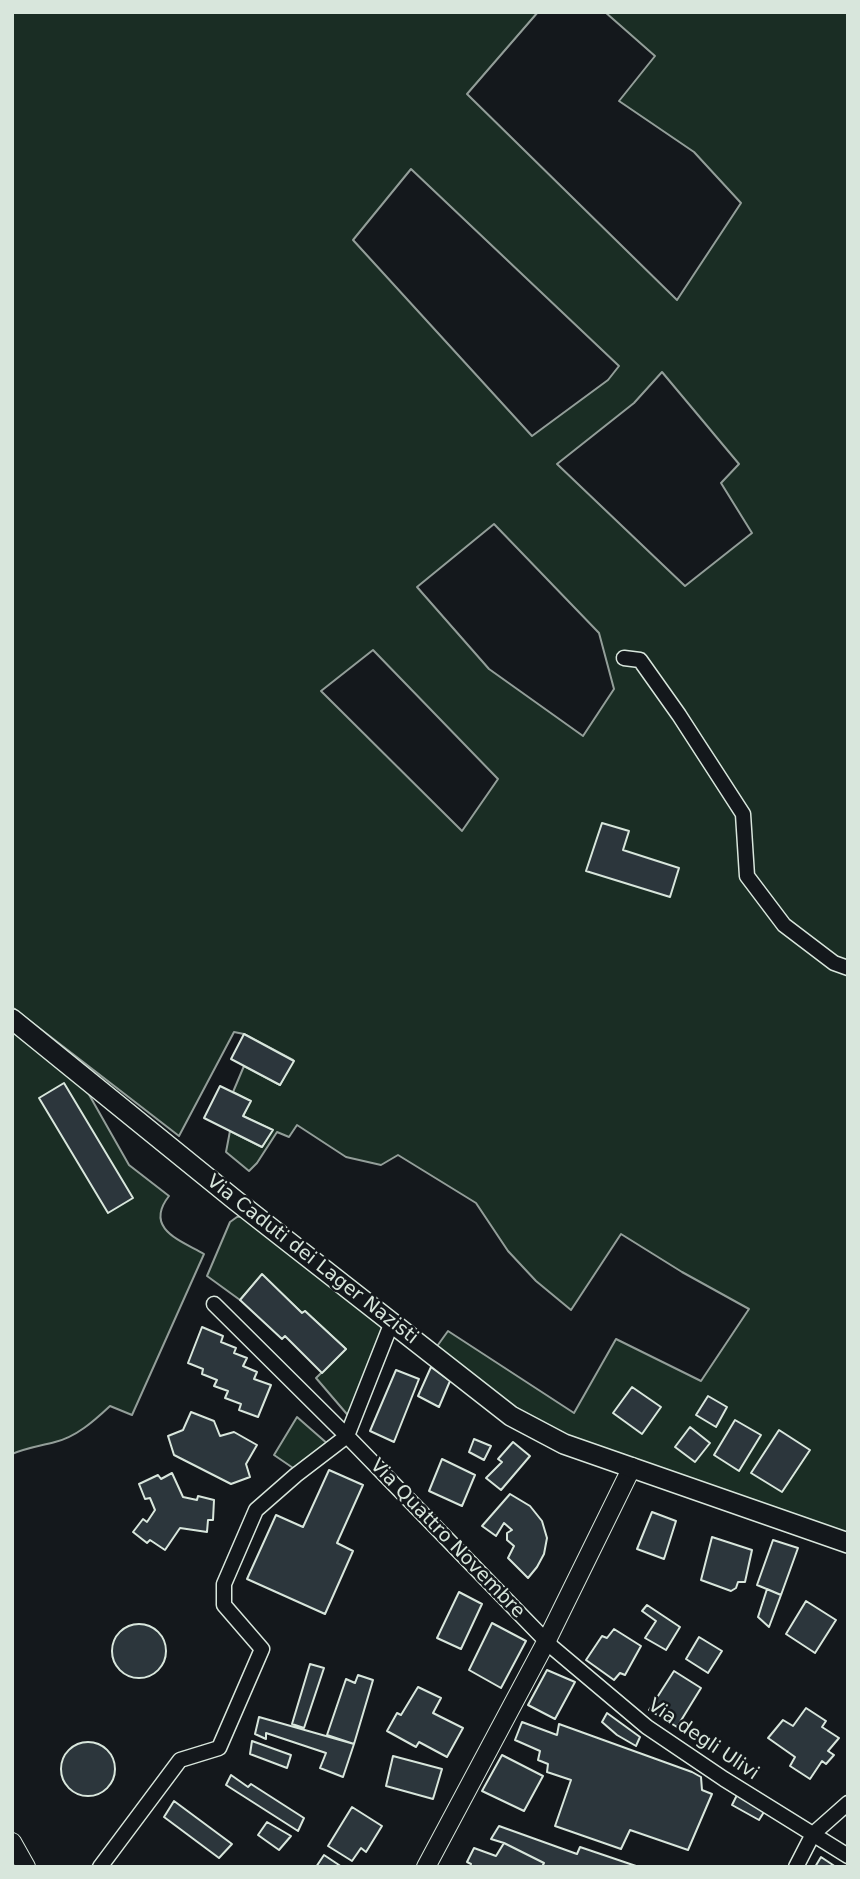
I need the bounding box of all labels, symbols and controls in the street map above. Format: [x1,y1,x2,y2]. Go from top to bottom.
street label: Via Caduti dei Lager Nazisti [202,1170,422,1350]
street label: Via Quattro Novembre [365,1455,529,1623]
street label: Via degli Ulivi [643,1694,763,1786]

